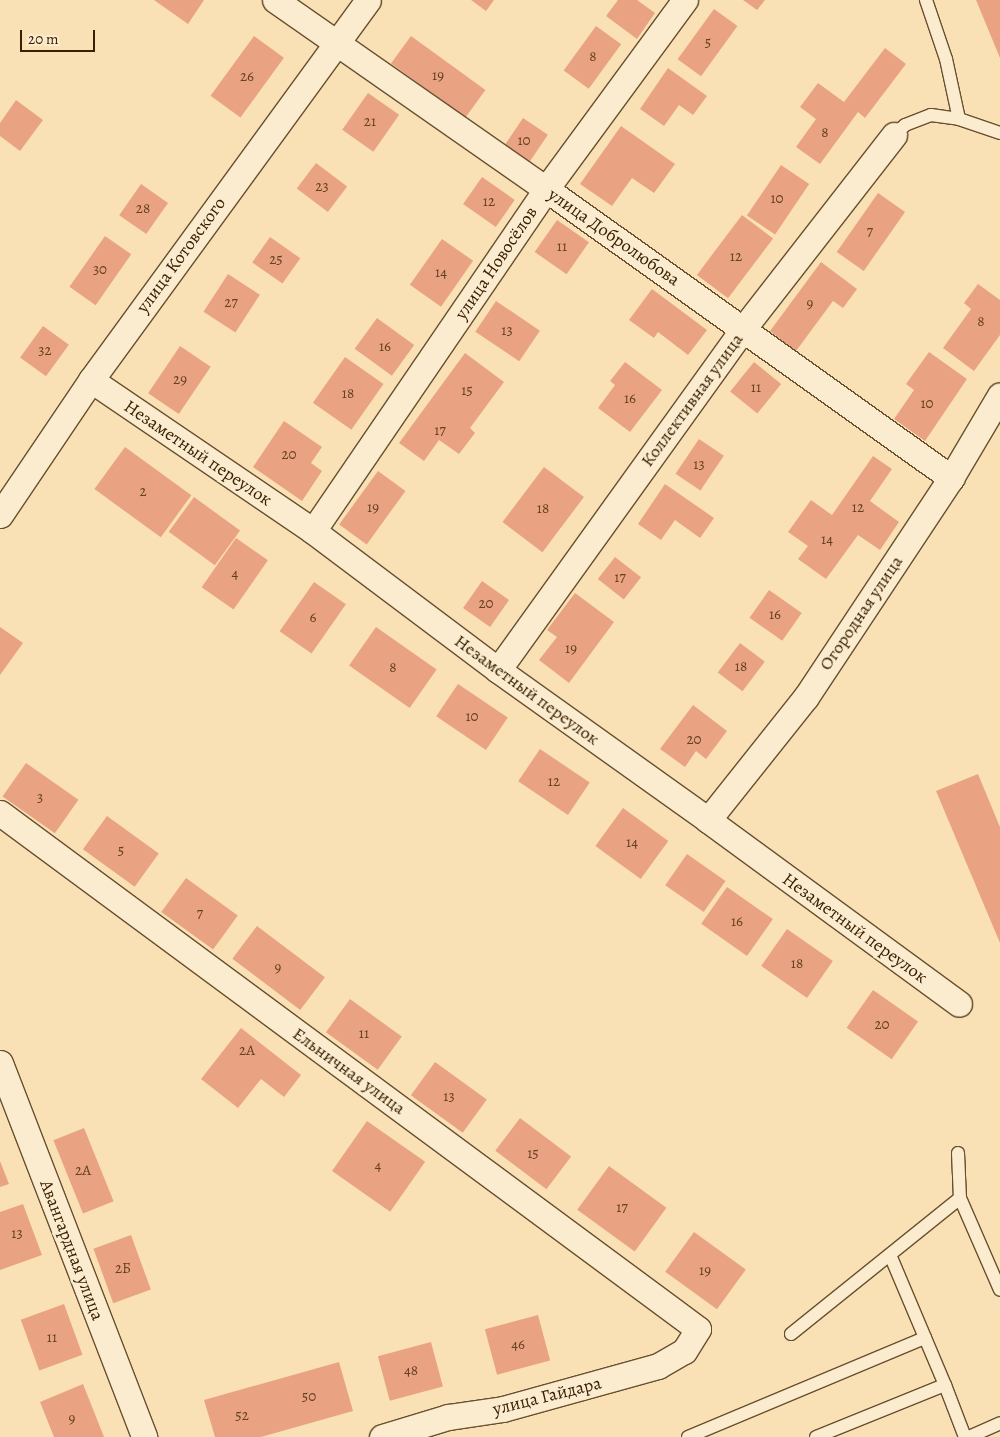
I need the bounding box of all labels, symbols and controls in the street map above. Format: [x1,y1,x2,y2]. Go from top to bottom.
scale bar [22,20,98,52]
text: 20 m [28,29,59,49]
house number: 5 [705,34,711,52]
house number: 8 [589,48,597,66]
house number: 19 [432,67,444,85]
house number: 26 [240,68,254,86]
house number: 21 [364,113,376,131]
house number: 8 [821,124,829,142]
house number: 10 [517,132,531,150]
house number: 23 [315,178,329,196]
street label: улица Добролюбова [544,184,684,290]
house number: 10 [770,190,784,208]
street label: улица Котовского [132,193,230,317]
house number: 12 [483,193,495,211]
house number: 28 [136,200,150,218]
street label: улица Новосёлов [450,202,542,324]
house number: 7 [867,223,873,241]
house number: 11 [557,238,567,256]
house number: 12 [730,248,742,266]
house number: 25 [269,251,283,269]
house number: 30 [93,261,107,279]
house number: 14 [435,264,447,282]
house number: 27 [224,294,238,312]
house number: 9 [807,295,813,313]
house number: 8 [977,313,985,331]
house number: 13 [501,322,513,340]
street label: Коллективная улица [636,329,748,471]
house number: 16 [379,338,391,356]
house number: 32 [38,342,52,360]
house number: 29 [173,371,187,389]
house number: 11 [751,379,761,397]
house number: 15 [461,382,473,400]
house number: 18 [342,385,354,403]
house number: 16 [624,390,636,408]
street label: Незаметный переулок [120,395,276,511]
house number: 10 [920,395,934,413]
house number: 17 [434,422,446,440]
house number: 20 [281,446,297,464]
house number: 13 [693,456,705,474]
house number: 2 [139,483,147,501]
house number: 19 [367,499,379,517]
house number: 12 [852,499,864,517]
house number: 18 [537,500,549,518]
house number: 14 [821,531,833,549]
street label: Огородная улица [815,552,907,674]
house number: 4 [232,565,238,583]
house number: 17 [614,569,626,587]
house number: 20 [478,595,494,613]
house number: 16 [769,606,781,624]
house number: 6 [310,609,316,627]
street label: Незаметный переулок [450,630,604,750]
house number: 19 [565,640,577,658]
house number: 18 [735,658,747,676]
house number: 8 [389,659,397,677]
house number: 10 [465,708,479,726]
house number: 20 [686,731,702,749]
house number: 12 [548,773,560,791]
house number: 3 [37,789,43,807]
house number: 14 [626,834,638,852]
house number: 5 [118,842,124,860]
street label: Незаметный переулок [778,868,932,988]
house number: 7 [197,905,203,923]
house number: 16 [731,913,743,931]
house number: 18 [791,955,803,973]
house number: 9 [275,959,281,977]
house number: 20 [874,1016,890,1034]
street label: Ельничная улица [288,1023,410,1119]
house number: 11 [359,1025,369,1043]
house number: 2А [239,1042,255,1060]
house number: 13 [443,1088,455,1106]
house number: 15 [527,1145,539,1163]
house number: 4 [375,1157,381,1175]
house number: 2А [75,1162,91,1180]
street label: Авангардная улица [35,1177,109,1323]
house number: 17 [616,1199,628,1217]
house number: 13 [11,1225,23,1243]
house number: 2Б [115,1260,131,1278]
house number: 19 [699,1262,711,1280]
house number: 11 [47,1329,57,1347]
house number: 46 [511,1336,525,1354]
house number: 48 [404,1362,418,1380]
street label: улица Гайдара [491,1372,603,1420]
house number: 50 [302,1388,316,1406]
house number: 52 [235,1407,249,1425]
house number: 9 [69,1410,75,1428]

